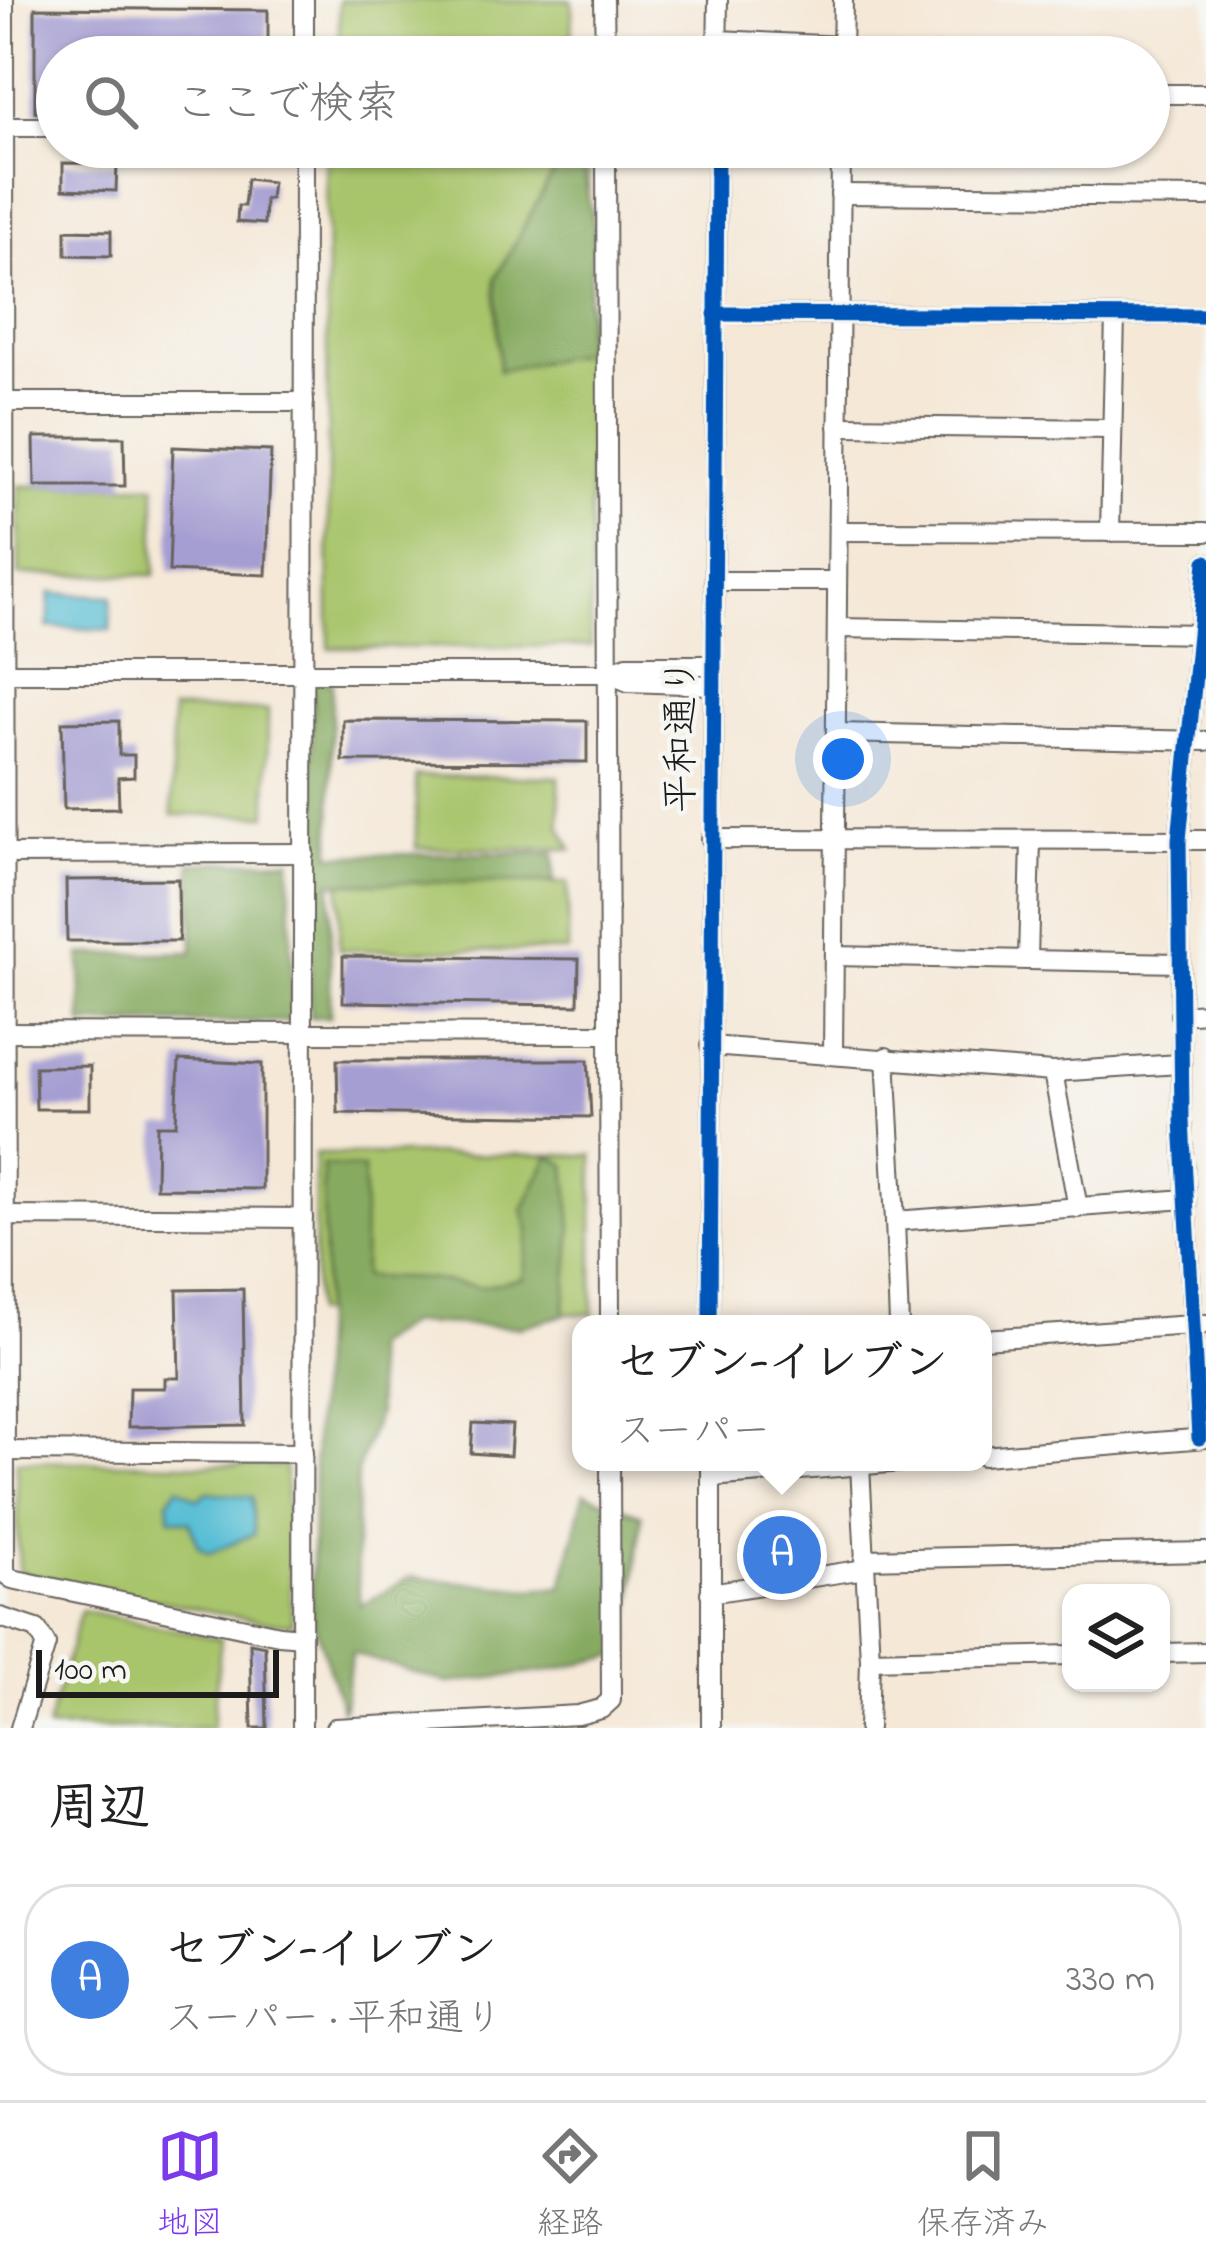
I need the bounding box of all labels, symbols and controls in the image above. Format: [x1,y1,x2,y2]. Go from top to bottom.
search box [36,36,1170,168]
icon: search [78,69,144,135]
text: ここで検索 [174,73,399,139]
street label: 平和通り [655,657,712,813]
your location [813,729,873,789]
popup [572,1315,992,1471]
text: セブン-イレブン [616,1332,948,1398]
text: スーパー [616,1405,771,1462]
pin: A [743,1510,821,1600]
map controls [1062,1584,1170,1692]
button: layers [1062,1584,1170,1692]
scale bar [36,1644,279,1697]
text: 100 m [54,1647,127,1695]
text: 周辺 [48,1773,150,1848]
text: セブン-イレブン [165,1919,497,1985]
text: A [78,1952,102,2009]
text: 330 m [1066,1952,1155,2009]
text: スーパー · 平和通り [165,1992,503,2049]
tab: 地図 [157,2123,223,2249]
tab: 経路 [537,2123,603,2249]
tab: 保存済み [917,2123,1049,2249]

